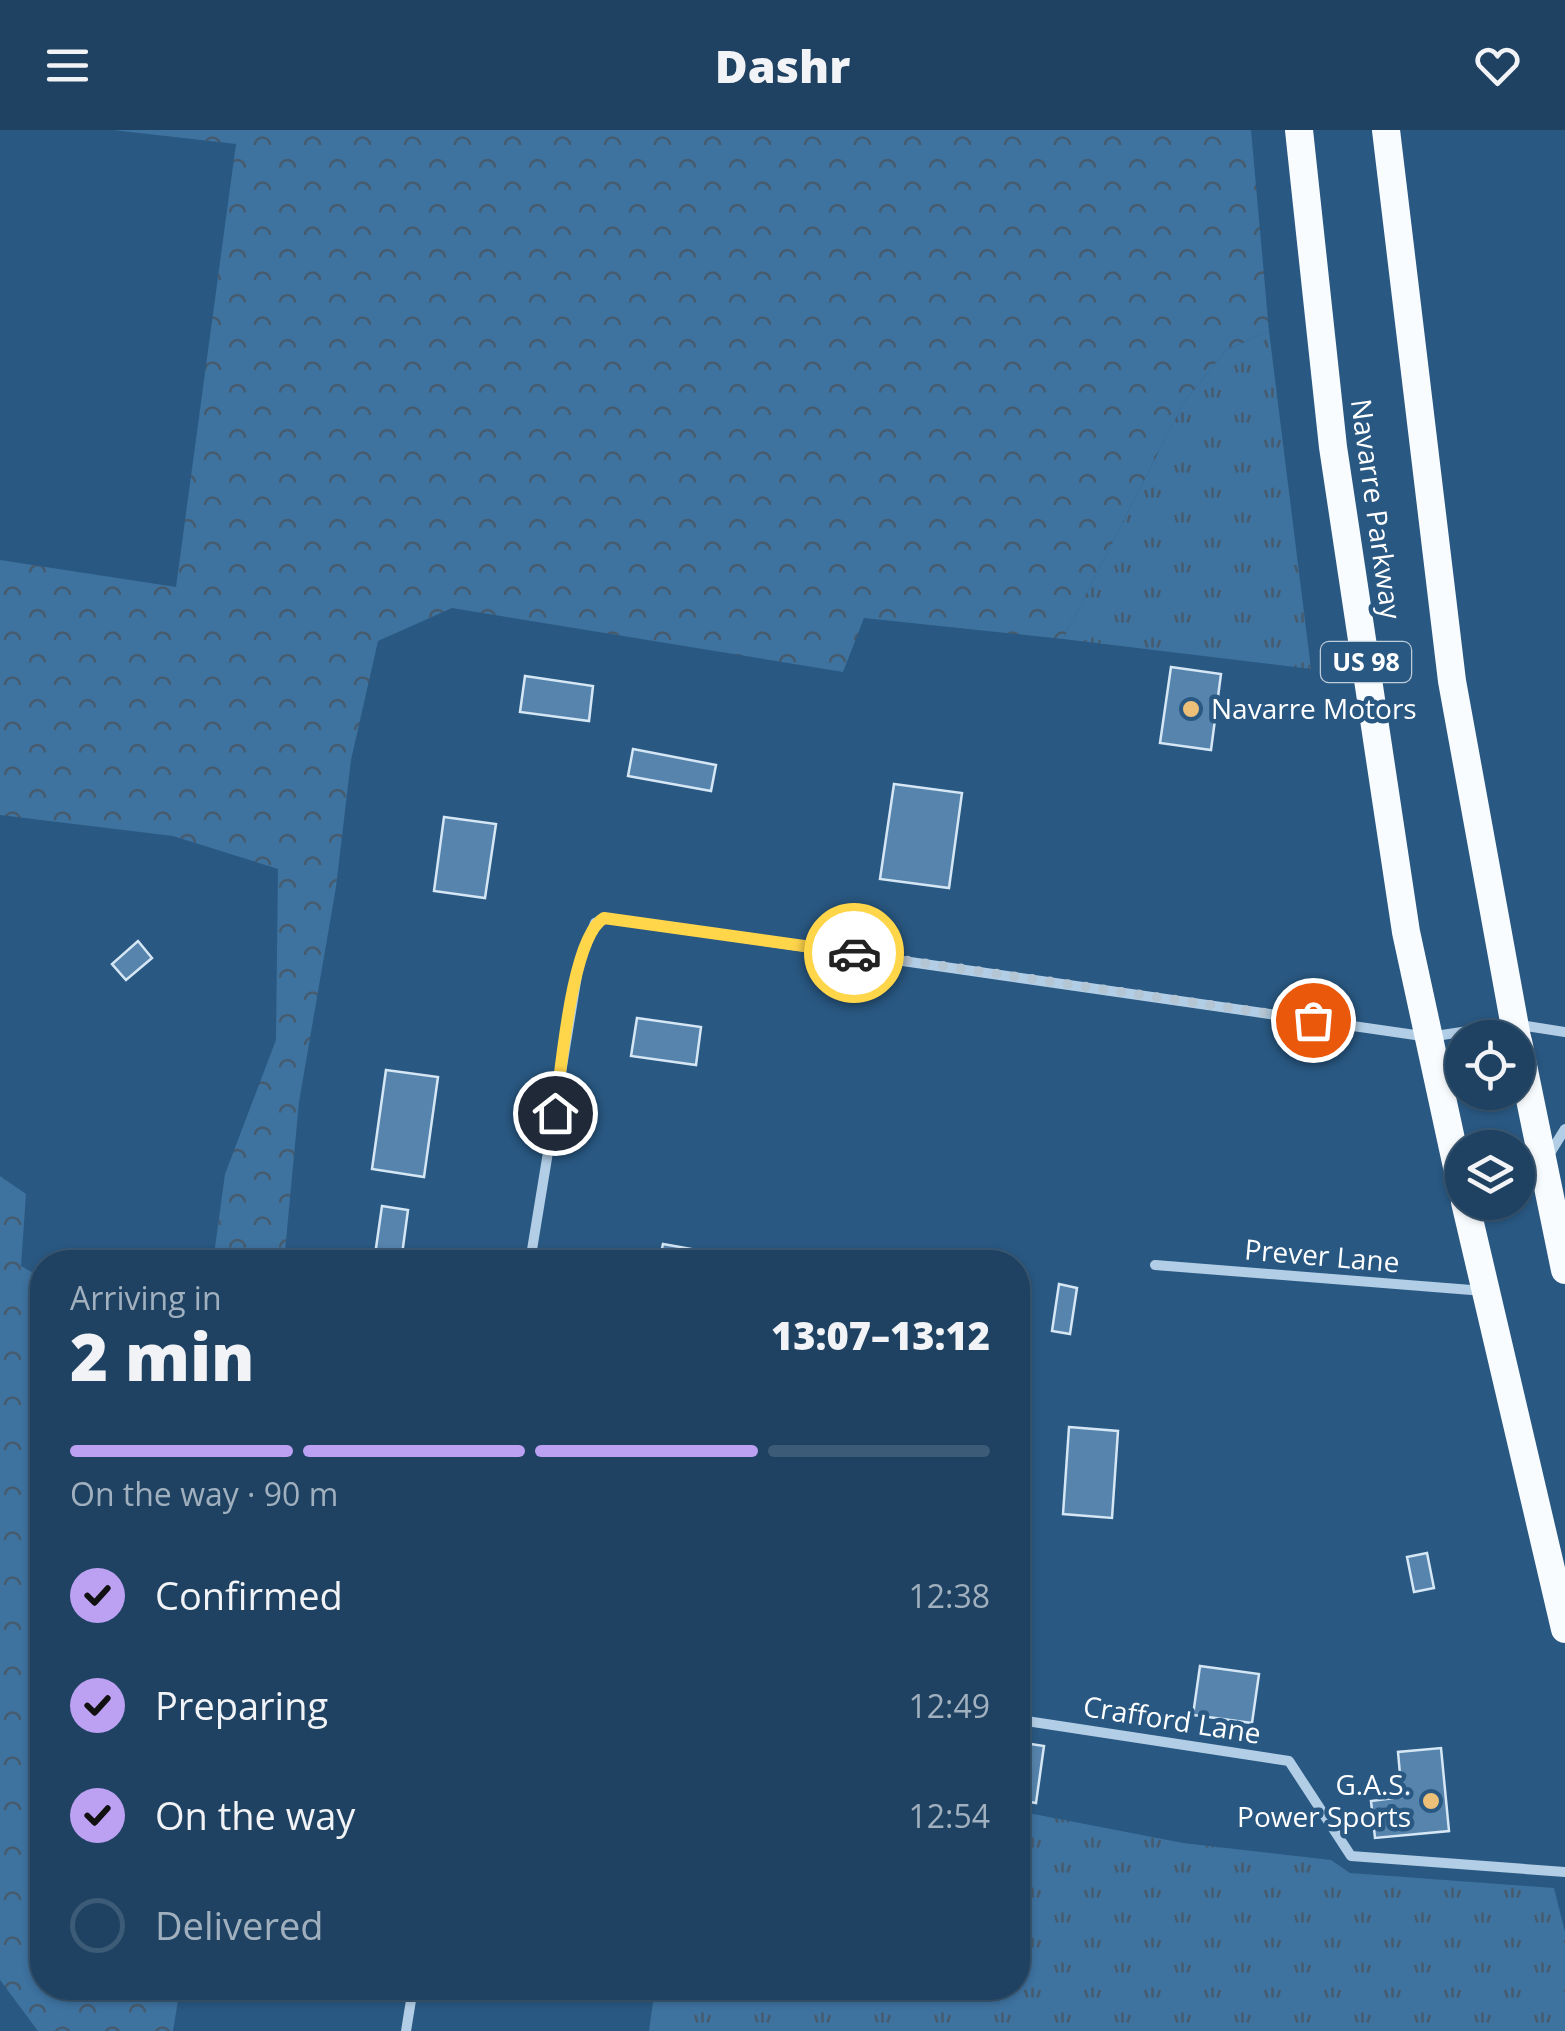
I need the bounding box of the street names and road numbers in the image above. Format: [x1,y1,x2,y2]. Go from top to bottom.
street label: Navarre Parkway [1343,396,1411,622]
road number: US 98 [1321,642,1411,682]
street label: Prever Lane [1243,1229,1401,1281]
street label: Crafford Lane [1081,1686,1264,1752]

